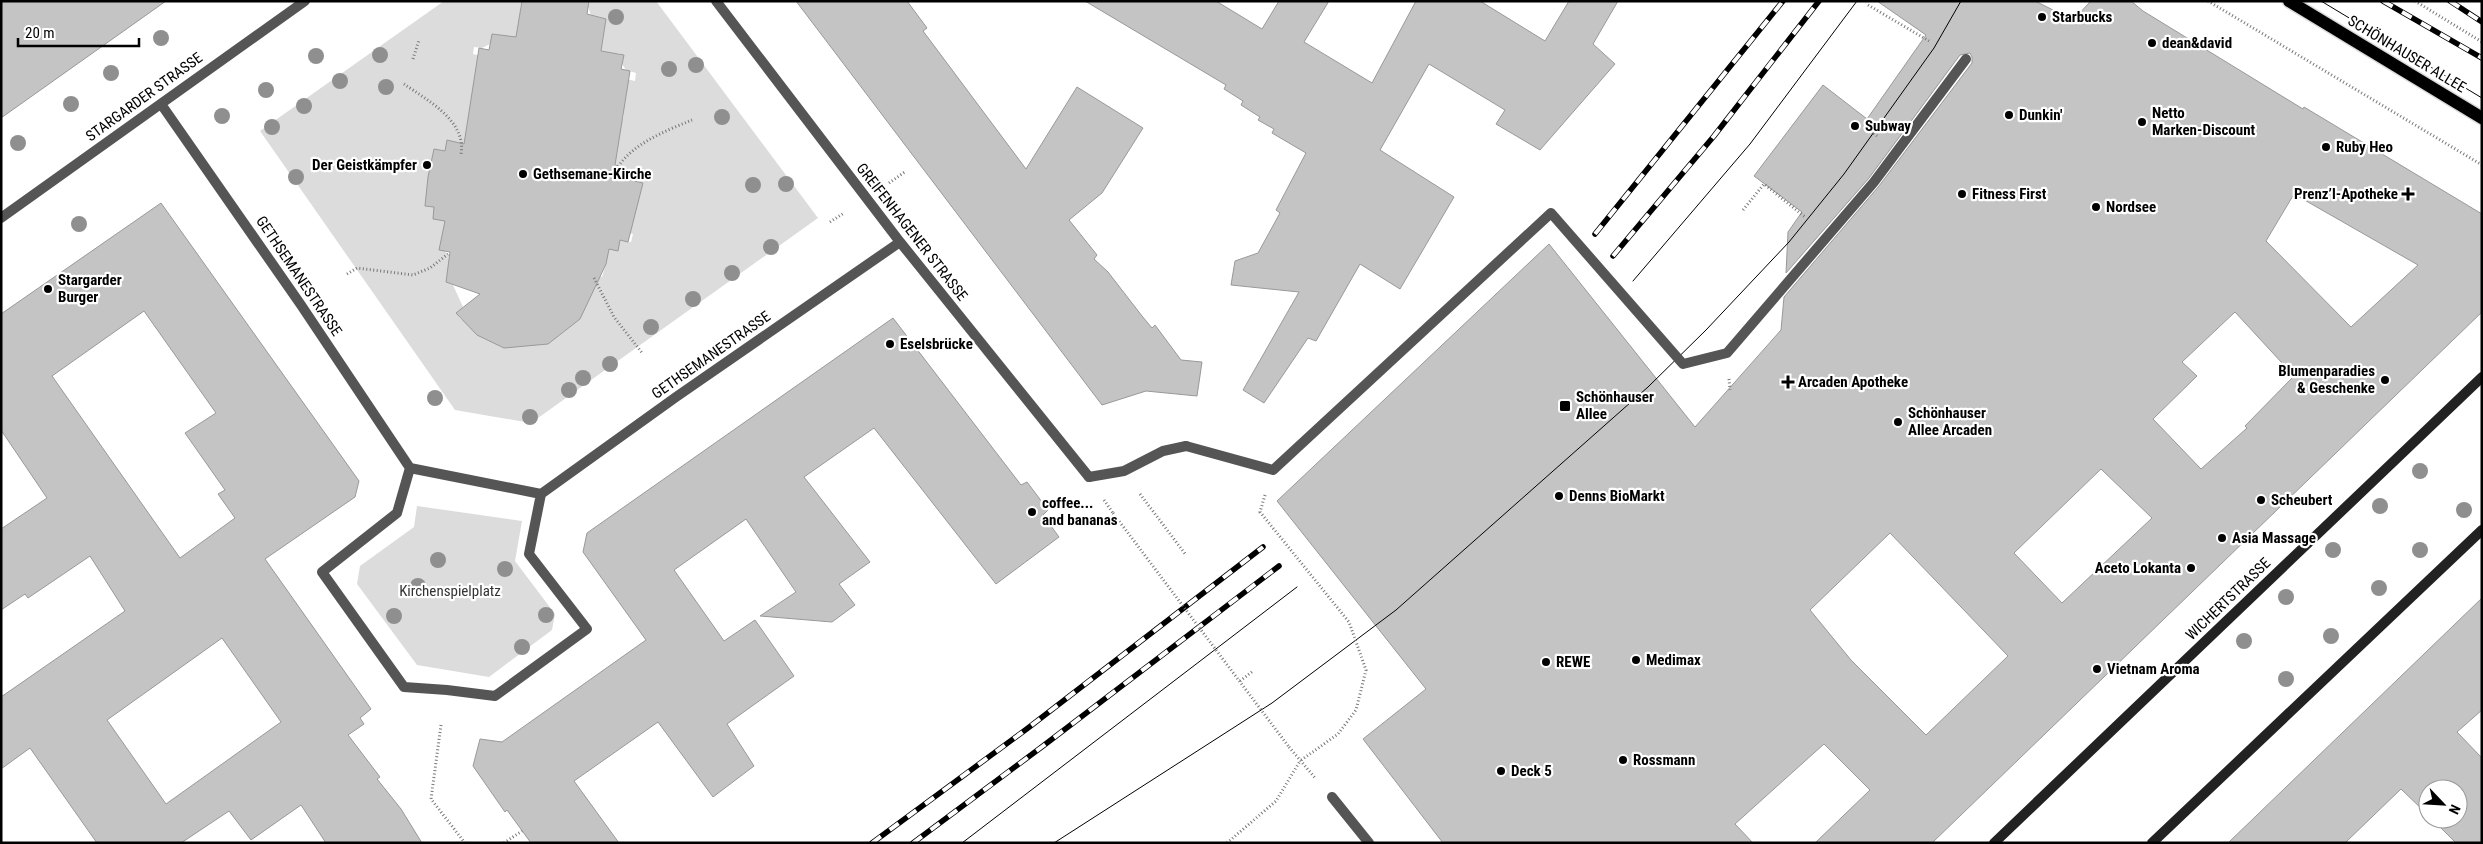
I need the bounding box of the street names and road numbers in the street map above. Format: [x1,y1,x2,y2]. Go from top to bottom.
street label: SCHÖNHAUSER ALLEE [2345,12,2469,96]
street label: STARGARDER STRASSE [82,49,206,145]
street label: GREIFENHAGENER STRASSE [853,160,971,304]
street label: GETHSEMANESTRASSE [252,213,346,339]
street label: GETHSEMANESTRASSE [648,307,774,403]
street label: WICHERTSTRASSE [2182,554,2274,644]

